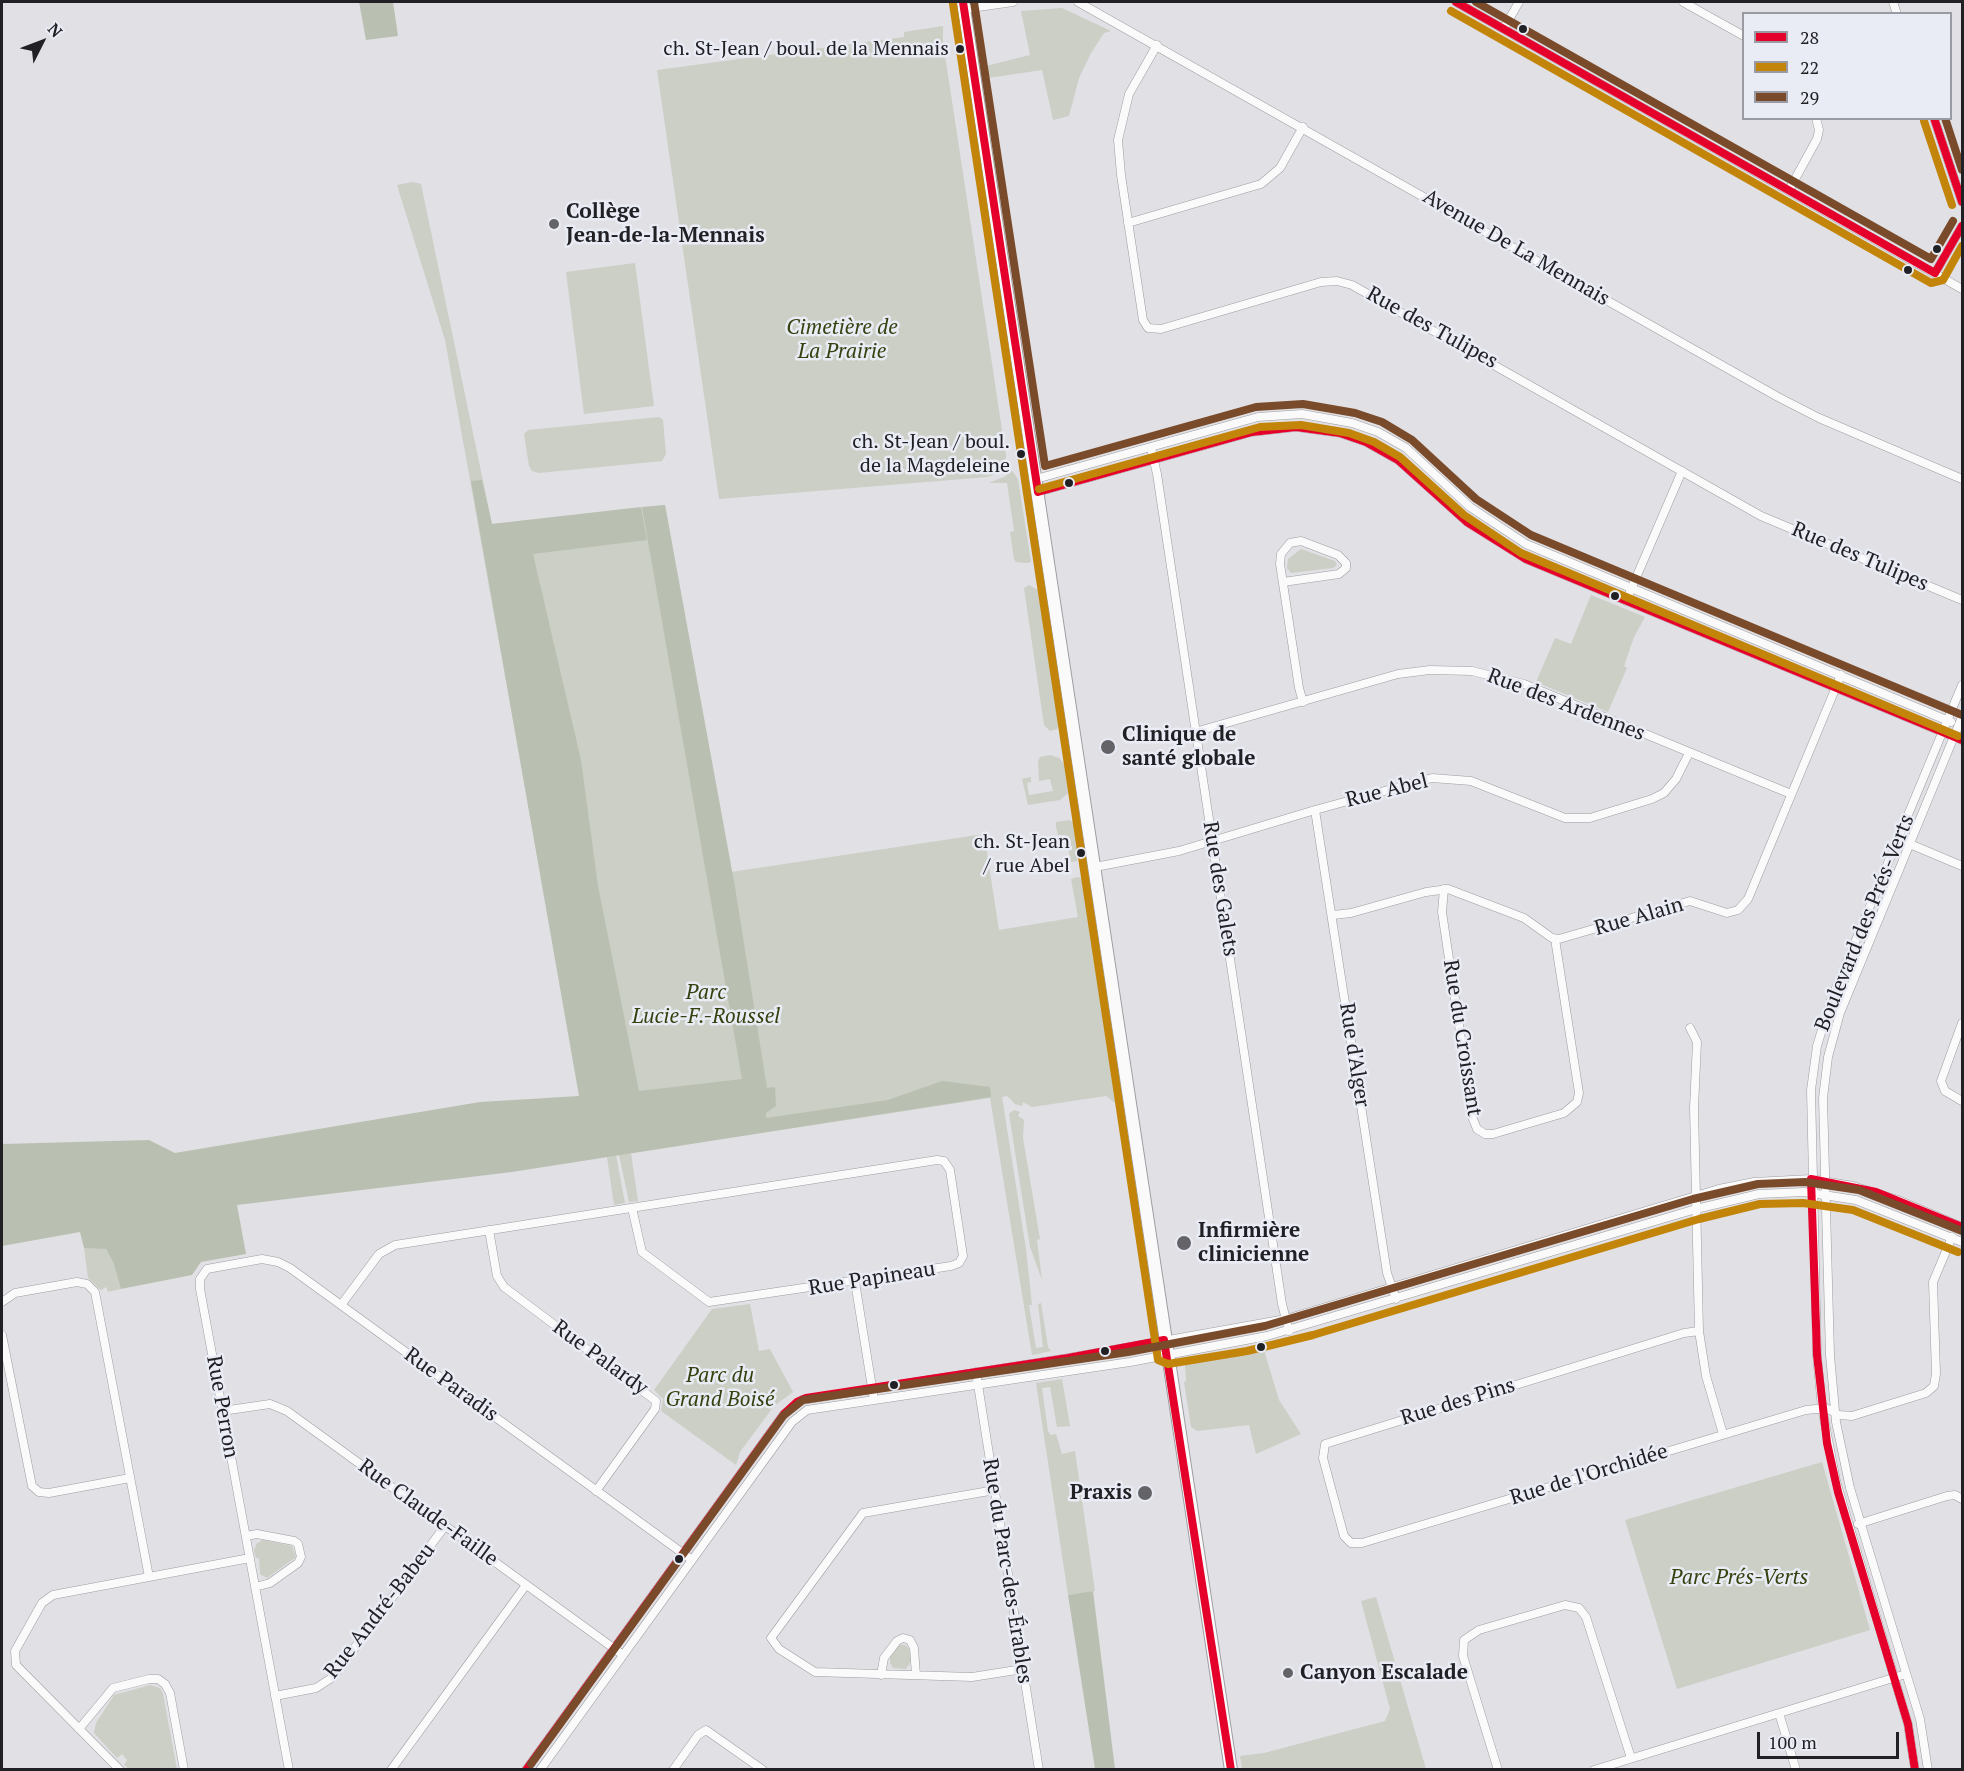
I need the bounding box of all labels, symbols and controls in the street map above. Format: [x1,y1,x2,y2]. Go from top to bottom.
north arrow [12,12,72,72]
legend [1742,12,1952,120]
text: N [43,18,68,42]
unlabelled marker [1517,23,1529,35]
text: 28 [1800,25,1819,49]
place label: ch. St-Jean / boul. de la Mennais [663,37,949,61]
marker: ch. St-Jean / boul. de la Mennais [954,43,966,55]
text: 22 [1800,55,1819,79]
text: 29 [1800,85,1819,109]
street label: Avenue De La Mennais [1418,184,1614,312]
place label: Collège Jean-de-la-Mennais [566,199,765,249]
marker: Collège Jean-de-la-Mennais [547,217,561,231]
unlabelled marker [1931,243,1943,255]
unlabelled marker [1902,264,1914,276]
street label: Rue des Tulipes [1362,282,1502,374]
park label: Cimetière de La Prairie [786,315,898,365]
place label: ch. St-Jean / boul. de la Magdeleine [852,430,1010,477]
marker: ch. St-Jean / boul. de la Magdeleine [1015,448,1027,460]
unlabelled marker [1063,477,1075,489]
street label: Rue des Tulipes [1788,517,1932,597]
unlabelled marker [1609,590,1621,602]
street label: Rue des Ardennes [1484,663,1648,747]
place label: Clinique de santé globale [1122,722,1256,772]
marker: Clinique de santé globale [1099,738,1117,756]
street label: Rue Abel [1343,769,1431,813]
street label: Boulevard des Prés-Verts [1810,811,1920,1035]
street label: Rue des Galets [1197,820,1243,958]
place label: ch. St-Jean / rue Abel [974,830,1070,877]
marker: ch. St-Jean / rue Abel [1075,847,1087,859]
street label: Rue Alain [1592,892,1686,942]
street label: Rue du Croissant [1437,958,1487,1118]
park label: Parc Lucie-F.-Roussel [632,980,780,1030]
street label: Rue d'Alger [1333,1001,1375,1109]
place label: Infirmière clinicienne [1198,1218,1309,1268]
marker: Infirmière clinicienne [1175,1234,1193,1252]
street label: Rue Papineau [807,1257,937,1301]
street label: Rue Palardy [548,1315,652,1401]
unlabelled marker [1255,1341,1267,1353]
street label: Rue Paradis [399,1342,503,1428]
unlabelled marker [1099,1345,1111,1357]
street label: Rue Perron [201,1354,243,1460]
park label: Parc du Grand Boisé [665,1363,775,1413]
street label: Rue des Pins [1398,1373,1518,1431]
unlabelled marker [888,1379,900,1391]
street label: Rue de l'Orchidée [1507,1439,1671,1511]
street label: Rue Claude-Faille [353,1454,503,1572]
street label: Rue du Parc-des-Érables [977,1457,1037,1685]
place label: Praxis [1070,1480,1132,1506]
marker: Praxis [1136,1484,1154,1502]
street label: Rue André-Babeu [319,1538,441,1684]
unlabelled marker [673,1553,685,1565]
park label: Parc Prés-Verts [1670,1565,1808,1591]
place label: Canyon Escalade [1300,1660,1468,1686]
marker: Canyon Escalade [1281,1666,1295,1680]
scale bar [1760,1720,1902,1758]
text: 100 m [1768,1730,1817,1754]

